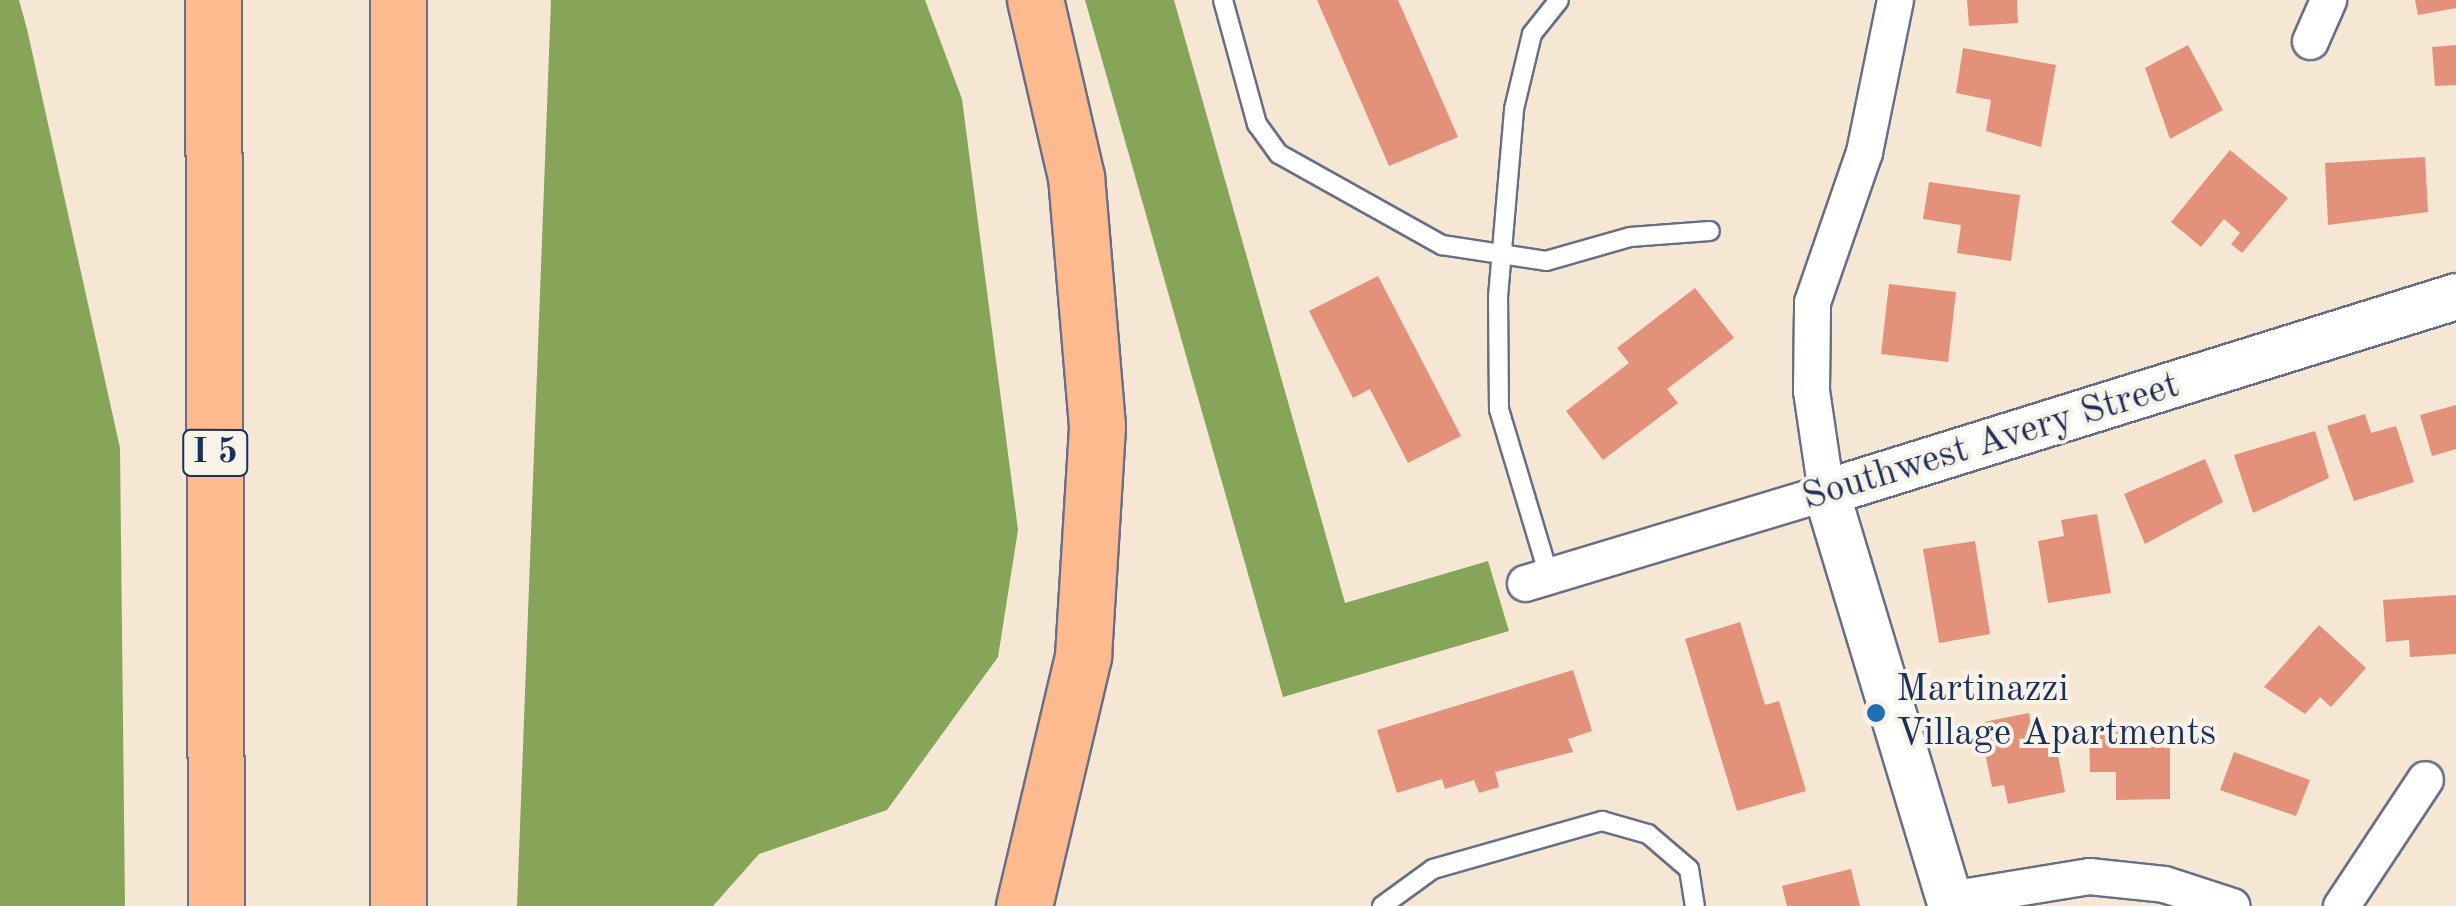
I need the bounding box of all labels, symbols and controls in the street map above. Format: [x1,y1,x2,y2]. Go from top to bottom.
street label: Southwest Avery Street [1797,364,2185,522]
road number: I 5 [180,423,250,483]
place label: Martinazzi Village Apartments [1896,668,2216,758]
marker: Martinazzi Village Apartments [1865,702,1887,724]

